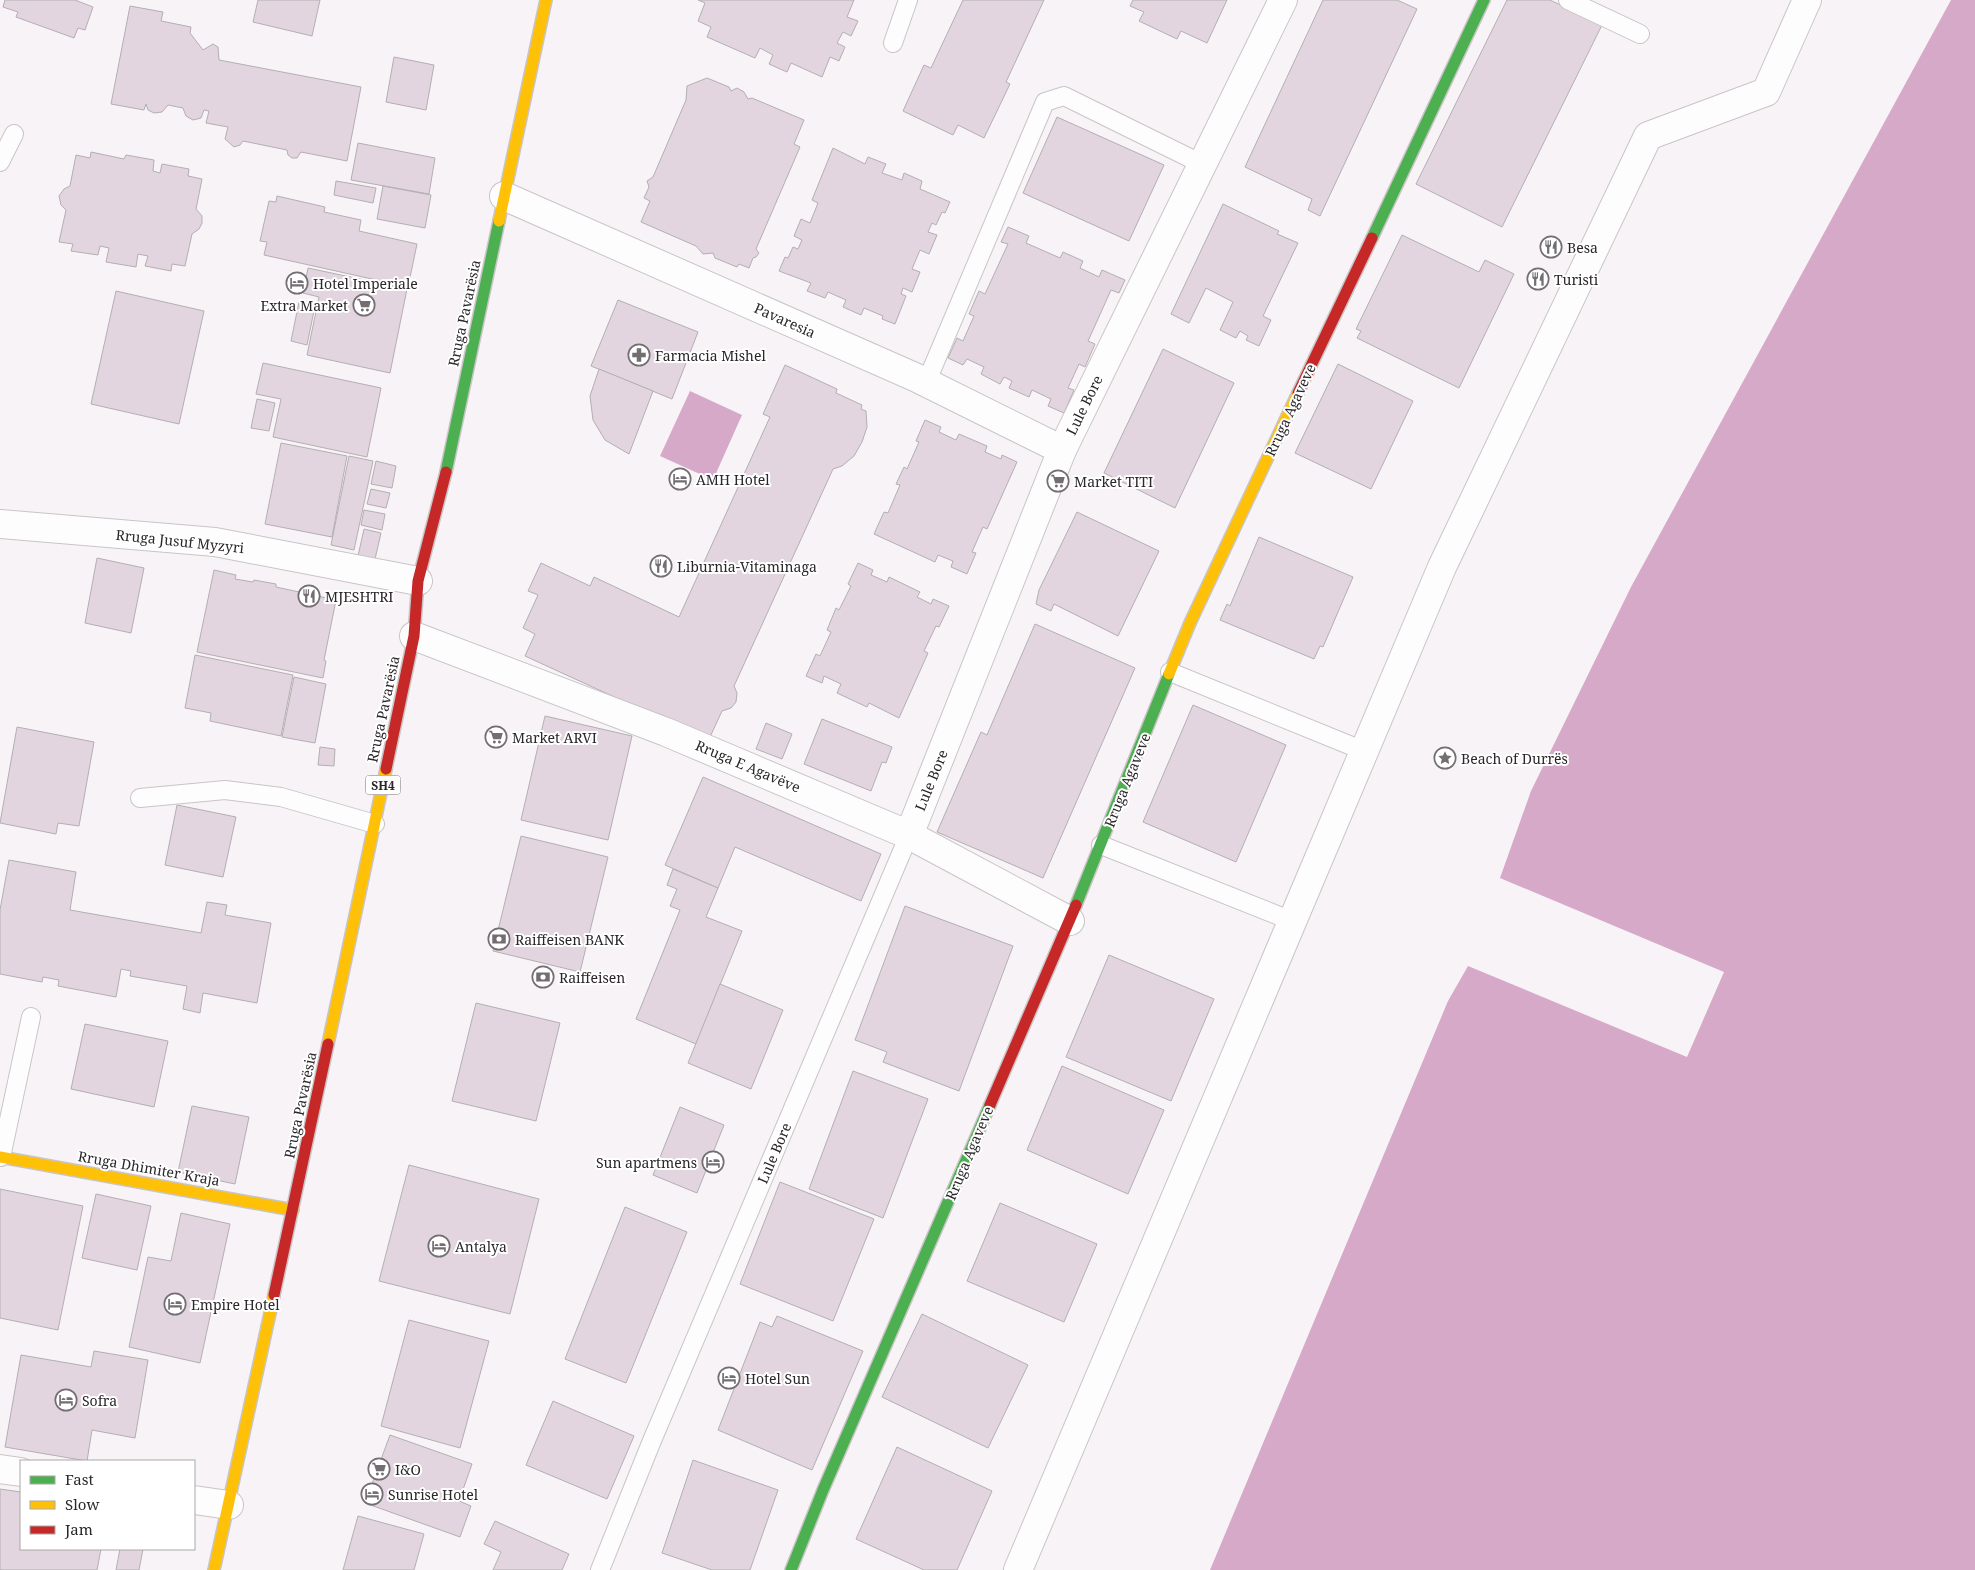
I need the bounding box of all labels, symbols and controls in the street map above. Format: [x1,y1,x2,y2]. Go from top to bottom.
restaurant icon: Besa [1539,235,1563,259]
place label: Besa [1567,238,1598,257]
street label: Rruga Pavarësia [443,258,485,368]
restaurant icon: Turisti [1526,267,1550,291]
place label: Turisti [1554,270,1599,289]
hotel icon: Hotel Imperiale [285,271,309,295]
place label: Hotel Imperiale [313,274,418,293]
supermarket icon: Extra Market [352,293,376,317]
place label: Extra Market [260,296,348,315]
street label: Pavaresia [751,298,819,342]
pharmacy icon: Farmacia Mishel [627,343,651,367]
place label: Farmacia Mishel [655,346,766,365]
street label: Rruga Agaveve [1260,361,1320,459]
street label: Lule Bore [1061,372,1107,438]
hotel icon: AMH Hotel [668,467,692,491]
supermarket icon: Market TITI [1046,469,1070,493]
place label: AMH Hotel [696,470,770,489]
place label: Market TITI [1074,472,1153,491]
street label: Rruga Jusuf Myzyri [115,525,246,557]
restaurant icon: Liburnia-Vitaminaga [649,554,673,578]
place label: Liburnia-Vitaminaga [677,557,817,576]
restaurant icon: MJESHTRI [297,584,321,608]
place label: MJESHTRI [325,587,393,606]
street label: Rruga Pavarësia [362,654,404,764]
supermarket icon: Market ARVI [484,725,508,749]
place label: Market ARVI [512,728,597,747]
street label: Rruga Agaveve [1099,730,1155,830]
street label: Rruga E Agavëve [693,735,803,797]
place icon: Beach of Durrës [1433,746,1457,770]
street label: Lule Bore [910,747,952,813]
place label: Beach of Durrës [1461,749,1568,768]
road number: SH4 [366,776,400,794]
bank icon: Raiffeisen BANK [487,927,511,951]
place label: Raiffeisen BANK [515,930,624,949]
bank icon: Raiffeisen [531,965,555,989]
place label: Raiffeisen [559,968,625,987]
street label: Rruga Pavarësia [279,1050,321,1160]
street label: Rruga Agaveve [941,1103,997,1203]
street label: Lule Bore [753,1120,795,1186]
street label: Rruga Dhimiter Kraja [77,1146,222,1190]
hotel icon: Sun apartmens [701,1150,725,1174]
place label: Sun apartmens [596,1153,697,1172]
hotel icon: Antalya [427,1234,451,1258]
place label: Antalya [455,1237,507,1256]
hotel icon: Empire Hotel [163,1292,187,1316]
place label: Empire Hotel [191,1295,280,1314]
hotel icon: Hotel Sun [717,1366,741,1390]
place label: Hotel Sun [745,1369,810,1388]
hotel icon: Sofra [54,1388,78,1412]
place label: Sofra [82,1391,117,1410]
supermarket icon: I&O [367,1457,391,1481]
legend [20,1460,195,1550]
place label: I&O [395,1460,421,1479]
text: Fast [65,1469,94,1489]
hotel icon: Sunrise Hotel [360,1482,384,1506]
place label: Sunrise Hotel [388,1485,479,1504]
text: Slow [65,1494,99,1514]
text: Jam [64,1519,93,1539]

